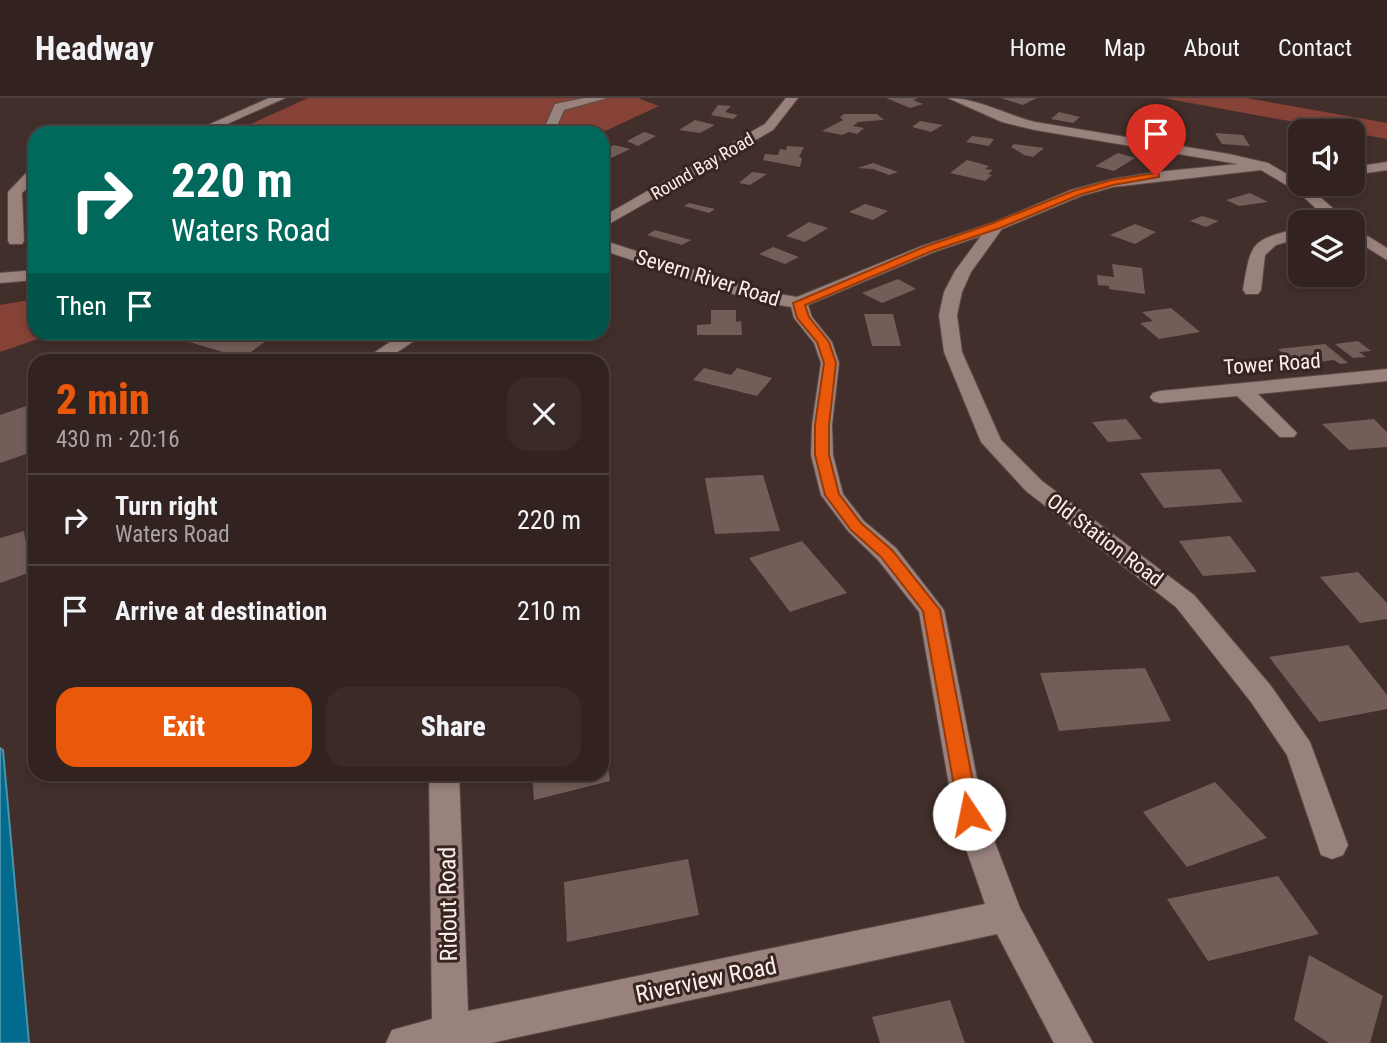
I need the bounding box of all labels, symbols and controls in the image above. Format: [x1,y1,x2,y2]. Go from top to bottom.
text: Headway [35,29,154,68]
text: Home [1010,34,1066,62]
text: Map [1104,34,1146,62]
text: About [1184,34,1240,62]
text: Contact [1278,34,1352,62]
pin [1126,104,1186,176]
icon: arrive [1137,115,1175,153]
map controls [1288,119,1365,287]
button: sound [1288,119,1365,196]
street label: Round Bay Road [647,128,757,204]
text: 220 m [171,152,293,209]
icon: right [56,154,147,245]
button: layers [1288,210,1365,287]
text: Waters Road [171,211,331,249]
street label: Severn River Road [633,245,783,311]
icon: arrive [121,287,159,325]
text: Then [56,291,107,321]
street label: Tower Road [1223,349,1321,379]
text: 2 min [56,375,150,424]
button: close [507,377,581,451]
text: 430 m · 20:16 [56,426,180,453]
street label: Old Station Road [1042,489,1168,591]
text: Turn right [115,491,217,521]
icon: right [56,501,94,539]
text: 220 m [517,505,581,535]
text: Waters Road [115,521,230,548]
icon: arrive [56,592,94,630]
text: Arrive at destination [115,596,327,626]
text: 210 m [517,596,581,626]
button: Exit [56,687,312,767]
button: Share [326,687,581,767]
position arrow [932,777,1006,851]
street label: Ridout Road [433,846,463,962]
street label: Riverview Road [633,951,779,1009]

